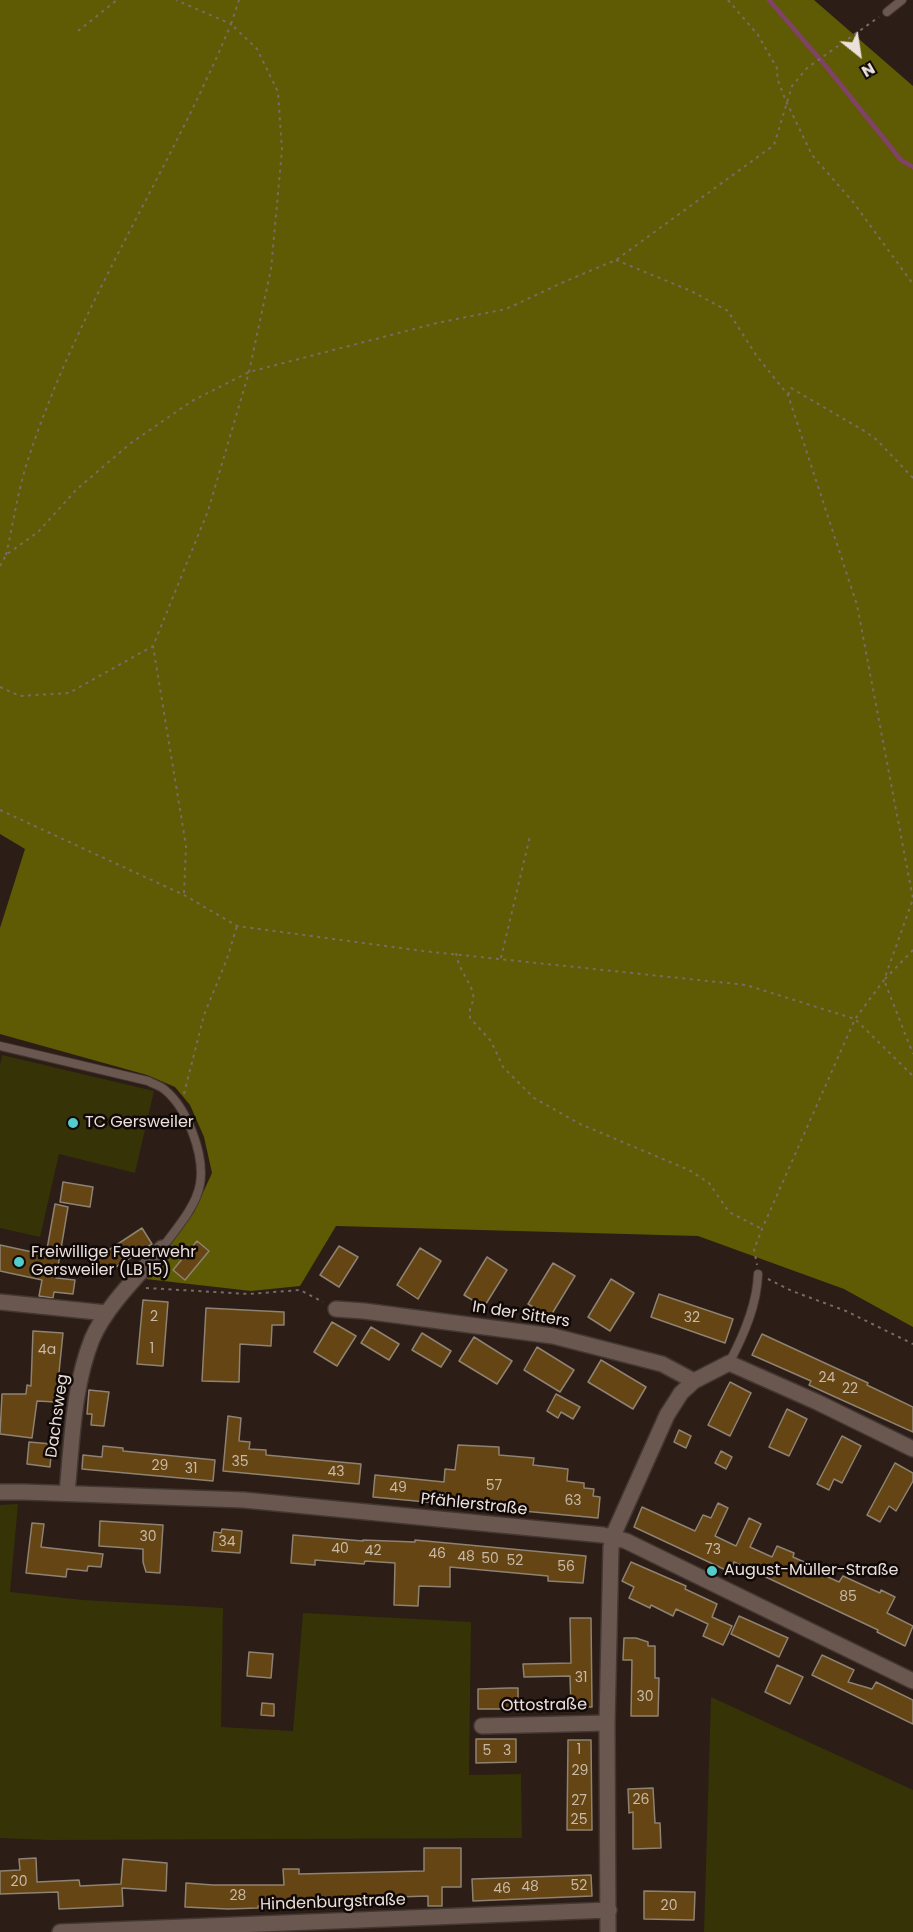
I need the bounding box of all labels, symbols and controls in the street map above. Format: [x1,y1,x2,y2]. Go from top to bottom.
north arrow [829,24,889,84]
text: N [857,57,879,83]
place label: TC Gersweiler [85,1113,194,1133]
marker: TC Gersweiler [66,1116,80,1130]
place label: Freiwillige Feuerwehr Gersweiler (LB 15) [31,1243,196,1281]
marker: Freiwillige Feuerwehr Gersweiler (LB 15) [12,1255,26,1269]
street label: In der Sitters [471,1298,571,1332]
house number: 2 [150,1309,158,1325]
house number: 32 [684,1310,700,1326]
house number: 1 [150,1341,154,1357]
house number: 4a [38,1342,56,1358]
house number: 24 [819,1370,835,1386]
street label: Dachsweg [43,1373,73,1459]
house number: 22 [842,1381,858,1397]
house number: 35 [231,1454,249,1470]
house number: 29 [152,1458,168,1474]
house number: 31 [185,1461,197,1477]
house number: 43 [327,1464,345,1480]
house number: 57 [486,1478,502,1494]
house number: 49 [389,1480,407,1496]
street label: Pfählerstraße [420,1490,528,1520]
house number: 63 [564,1493,582,1509]
house number: 30 [139,1529,157,1545]
house number: 34 [218,1534,236,1550]
house number: 40 [331,1541,349,1557]
house number: 73 [705,1542,721,1558]
house number: 42 [365,1543,381,1559]
house number: 46 [428,1546,446,1562]
house number: 48 [457,1549,475,1565]
house number: 50 [481,1551,499,1567]
house number: 52 [507,1553,523,1569]
house number: 56 [557,1559,575,1575]
place label: August-Müller-Straße [724,1561,898,1581]
marker: August-Müller-Straße [705,1564,719,1578]
house number: 85 [839,1589,857,1605]
house number: 31 [575,1670,587,1686]
house number: 30 [636,1689,654,1705]
street label: Ottostraße [501,1696,587,1716]
house number: 1 [577,1742,581,1758]
house number: 5 [483,1743,491,1759]
house number: 3 [503,1743,511,1759]
house number: 29 [572,1763,588,1779]
house number: 26 [633,1792,649,1808]
house number: 27 [571,1793,587,1809]
house number: 25 [571,1812,587,1828]
house number: 20 [11,1874,27,1890]
house number: 52 [571,1878,587,1894]
house number: 48 [521,1879,539,1895]
house number: 46 [493,1881,511,1897]
house number: 28 [230,1888,246,1904]
street label: Hindenburgstraße [260,1891,406,1915]
house number: 20 [661,1898,677,1914]

